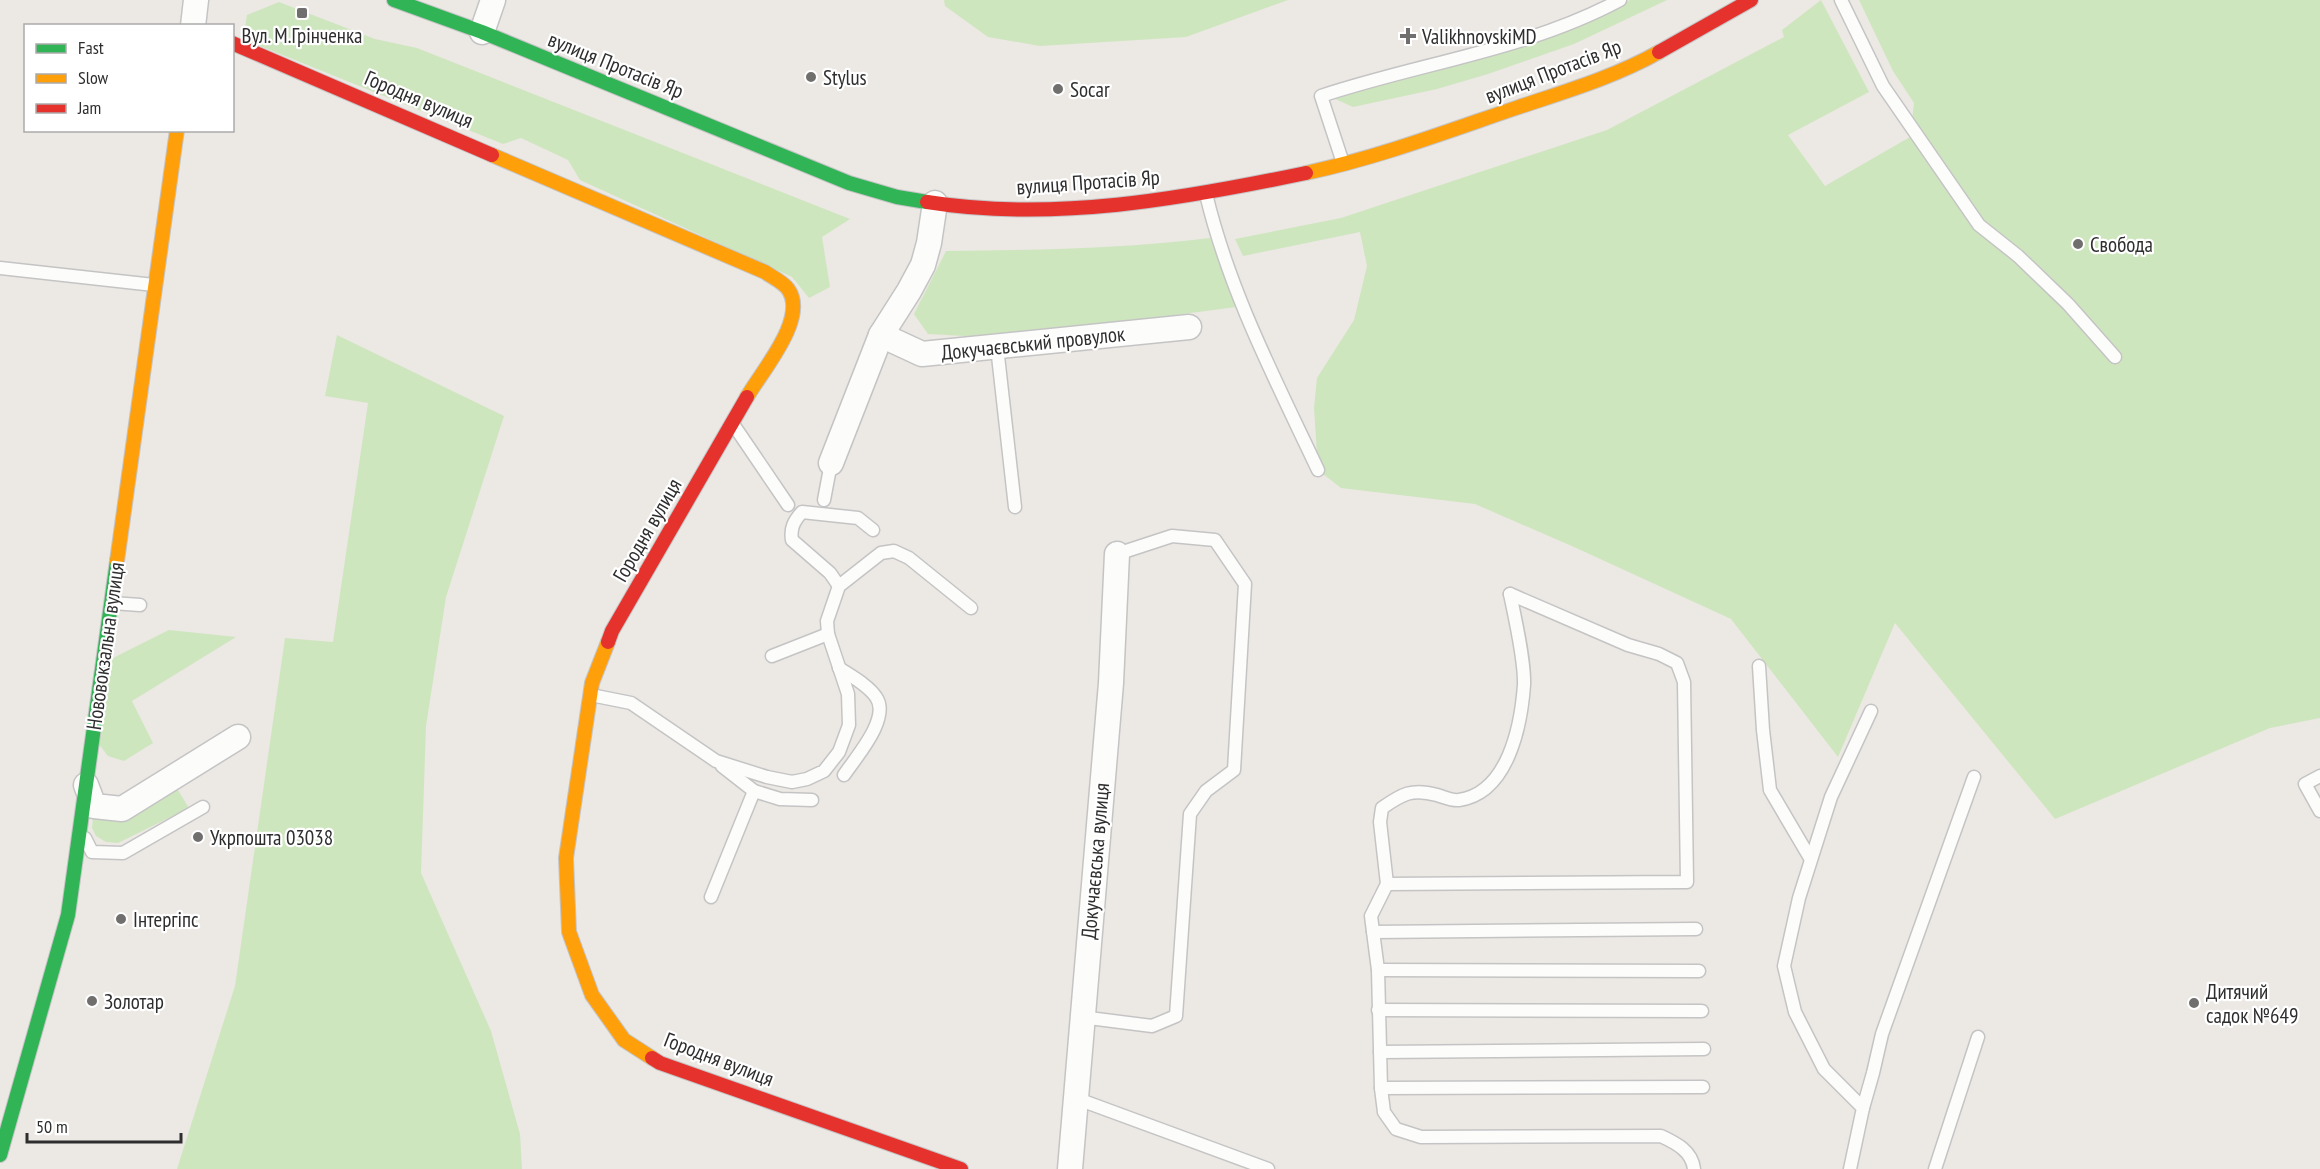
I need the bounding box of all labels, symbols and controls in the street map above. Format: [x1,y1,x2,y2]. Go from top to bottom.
marker: Вул. М.Грінченка [295,6,309,20]
place label: Вул. М.Грінченка [241,22,363,49]
place label: ValikhnovskiMD [1421,23,1537,50]
legend [24,24,234,132]
street label: вулиця Протасів Яр [544,26,688,104]
marker: ValikhnovskiMD [1399,27,1417,45]
street label: вулиця Протасів Яр [1481,33,1625,109]
text: Fast [78,36,104,59]
street label: Городня вулиця [361,64,477,134]
place label: Stylus [823,64,867,91]
text: Slow [78,66,109,89]
marker: Stylus [804,70,818,84]
place label: Socar [1070,76,1110,103]
marker: Socar [1051,82,1065,96]
text: Jam [77,96,101,119]
street label: вулиця Протасів Яр [1015,164,1161,200]
place label: Свобода [2090,231,2153,258]
marker: Свобода [2071,237,2085,251]
street label: Докучаєвський провулок [940,320,1126,366]
street label: Городня вулиця [607,473,687,587]
street label: Нововокзальна вулиця [80,560,130,732]
street label: Докучаєвська вулиця [1075,782,1115,940]
place label: Укрпошта 03038 [210,824,333,851]
marker: Укрпошта 03038 [191,830,205,844]
place label: Інтергіпс [133,906,199,933]
marker: Інтергіпс [114,912,128,926]
place label: Дитячий садок №649 [2206,978,2298,1029]
place label: Золотар [104,988,164,1015]
marker: Золотар [85,994,99,1008]
marker: Дитячий садок №649 [2187,996,2201,1010]
street label: Городня вулиця [660,1026,778,1092]
scale bar [27,1106,182,1144]
text: 50 m [36,1115,68,1138]

